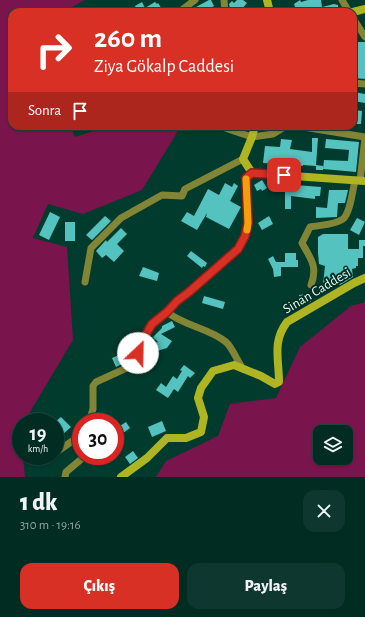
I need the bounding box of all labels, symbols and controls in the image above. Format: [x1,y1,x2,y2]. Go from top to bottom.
icon: right [28,24,80,76]
text: 260 m [94,25,162,53]
text: Ziya Gökalp Caddesi [94,58,234,76]
icon: arrive [69,100,91,122]
text: Sonra [28,103,61,118]
pin [267,158,301,192]
icon: arrive [273,164,295,186]
street label: Sinan Caddesi [281,265,353,317]
position arrow [117,332,159,374]
speed limit sign: 30 [72,413,124,465]
text: 19 [30,424,46,444]
map controls [313,425,353,465]
button: layers [313,425,353,465]
text: km/h [28,444,48,454]
button: close [303,490,345,532]
text: 1 dk [20,491,57,515]
text: 310 m · 19:16 [20,519,81,532]
button: Çıkış [20,563,179,609]
button: Paylaş [187,563,345,609]

